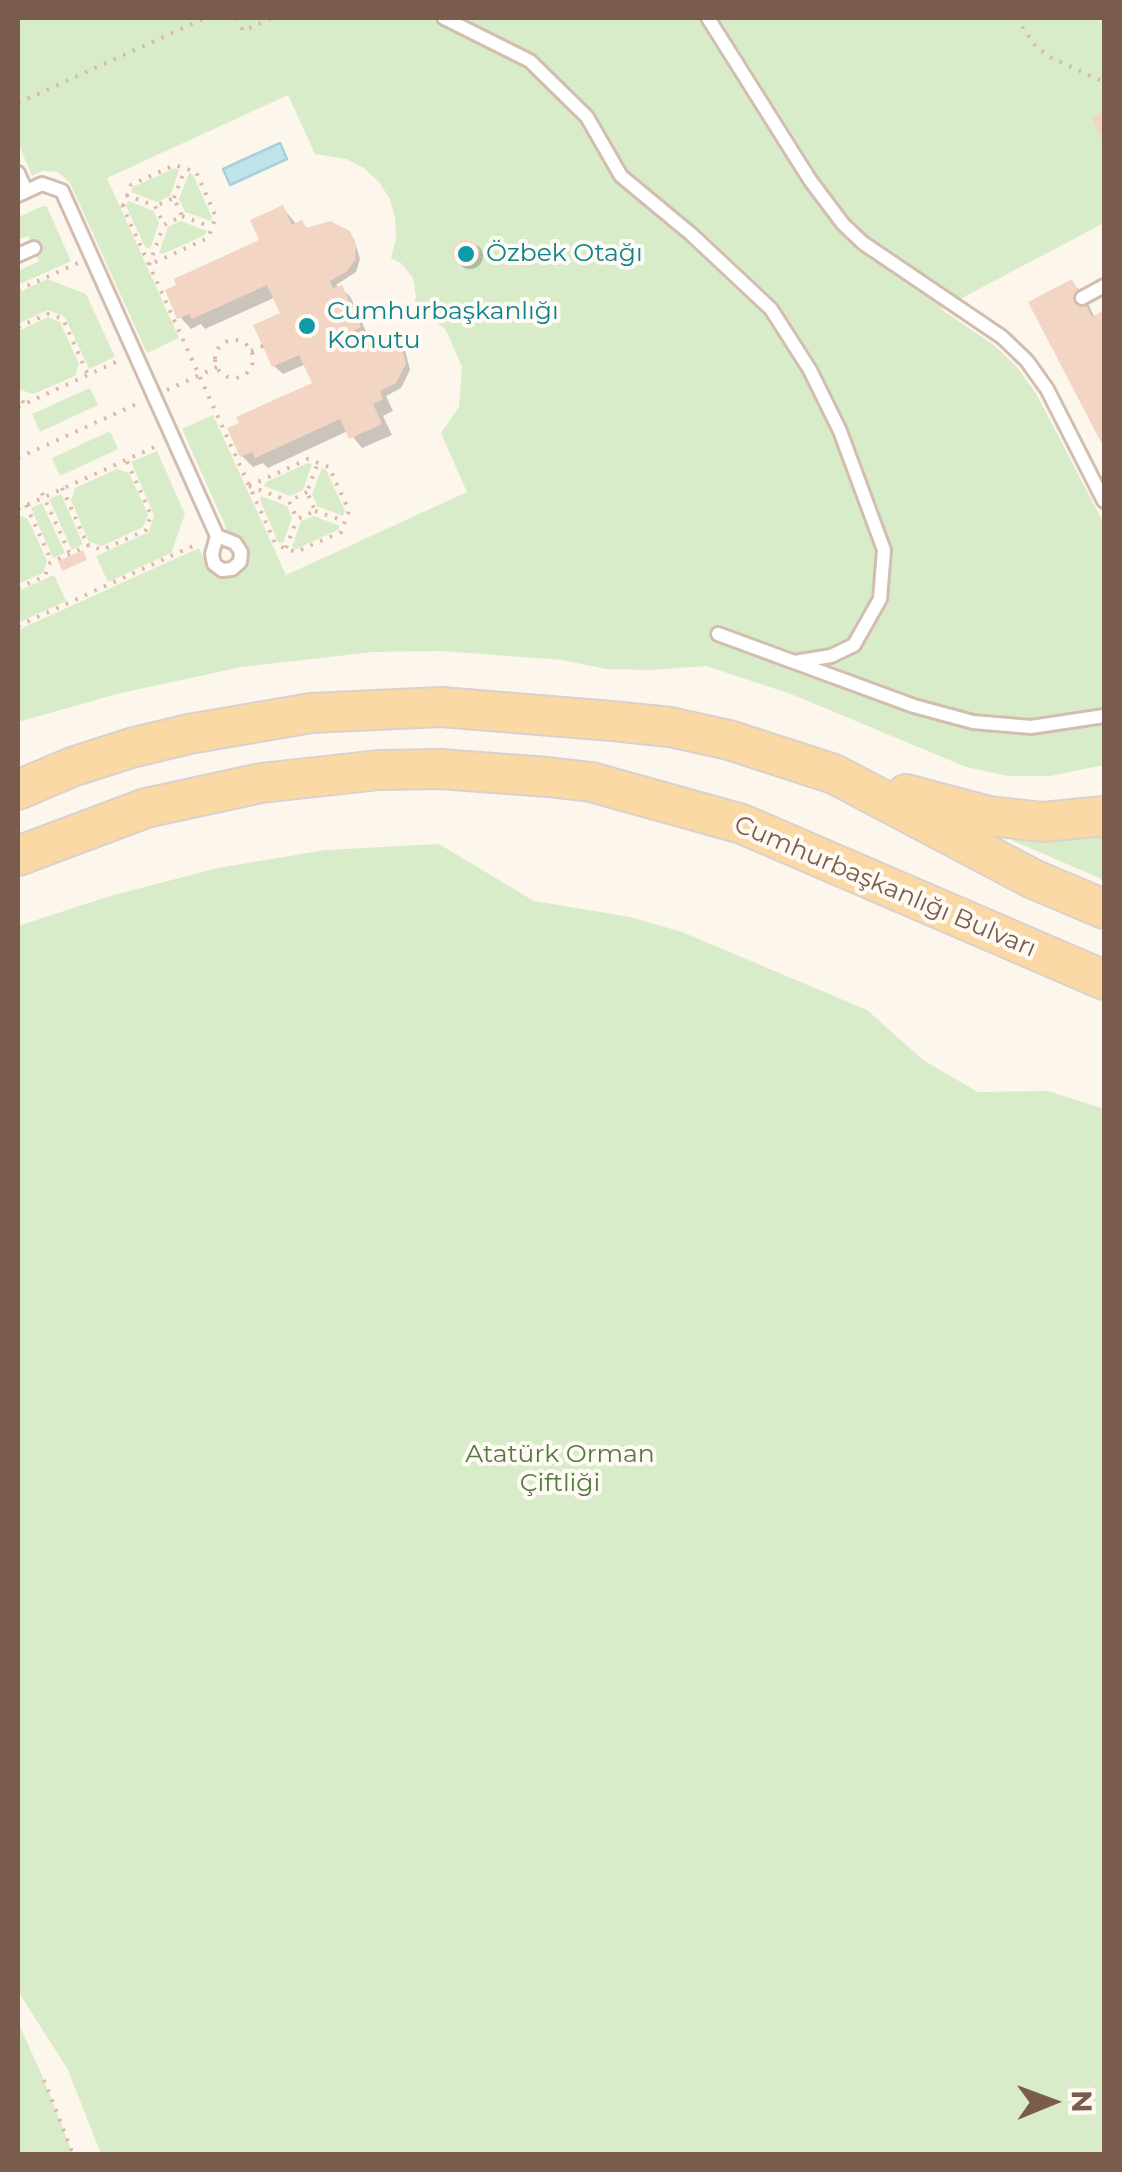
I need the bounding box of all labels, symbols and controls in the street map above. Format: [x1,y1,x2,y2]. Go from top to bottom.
place label: Özbek Otağı [486,239,643,269]
marker: Özbek Otağı [455,243,477,265]
place label: Cumhurbaşkanlığı Konutu [327,297,559,356]
marker: Cumhurbaşkanlığı Konutu [296,315,318,337]
street label: Cumhurbaşkanlığı Bulvarı [730,810,1040,964]
park label: Atatürk Orman Çiftliği [465,1440,655,1499]
north arrow [1002,2052,1102,2152]
text: N [1065,2090,1099,2113]

